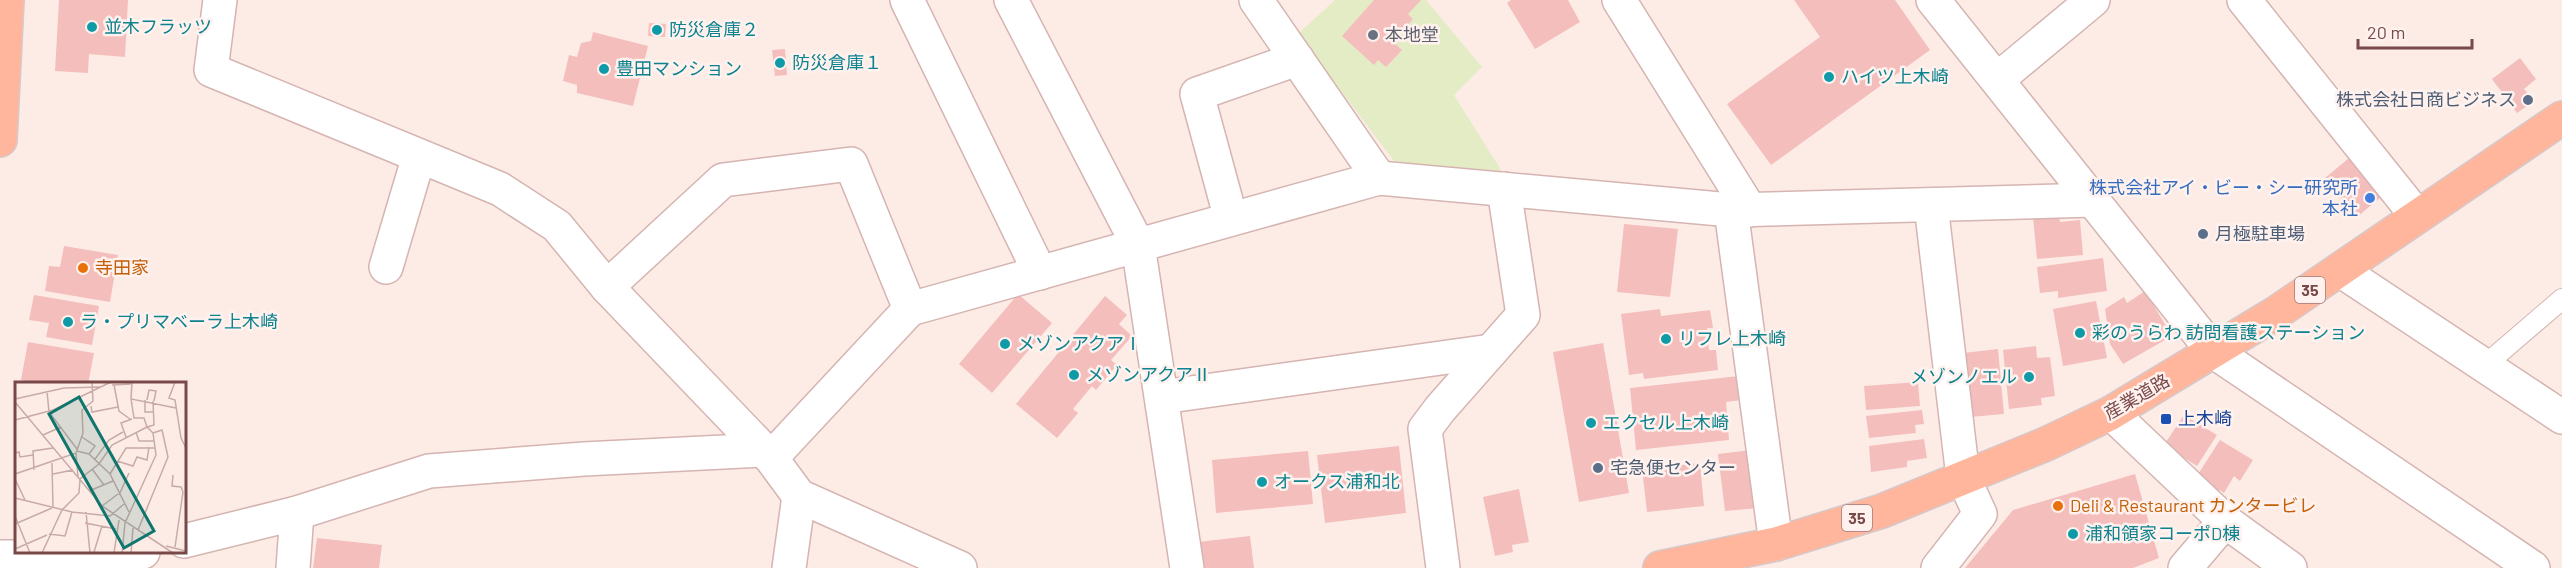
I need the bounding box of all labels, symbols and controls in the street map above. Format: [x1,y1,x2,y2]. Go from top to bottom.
scale bar [2358,12,2472,50]
place label: 並木フラッツ [104,15,212,37]
place label: 防災倉庫２ [669,18,759,40]
marker: 並木フラッツ [85,20,99,34]
text: 20 m [2367,21,2405,43]
marker: 防災倉庫２ [650,23,664,37]
place label: 本地堂 [1385,23,1439,45]
marker: 本地堂 [1366,28,1380,42]
place label: 防災倉庫１ [792,51,882,73]
marker: 防災倉庫１ [773,56,787,70]
place label: 豊田マンション [616,57,742,79]
marker: 豊田マンション [597,62,611,76]
place label: ハイツ上木崎 [1841,65,1949,87]
marker: ハイツ上木崎 [1822,70,1836,84]
place label: 株式会社日商ビジネス [2336,88,2516,110]
marker: 株式会社日商ビジネス [2521,93,2535,107]
place label: 株式会社アイ・ビー・シー研究所 本社 [2089,176,2358,219]
marker: 株式会社アイ・ビー・シー研究所 本社 [2363,191,2377,205]
place label: 月極駐車場 [2215,222,2305,244]
marker: 月極駐車場 [2196,227,2210,241]
place label: 寺田家 [95,256,149,278]
marker: 寺田家 [76,261,90,275]
road number: 35 [2295,277,2325,303]
place label: ラ・プリマベーラ上木崎 [80,310,278,332]
marker: ラ・プリマベーラ上木崎 [61,315,75,329]
place label: 彩のうらわ 訪問看護ステーション [2092,321,2365,343]
marker: 彩のうらわ 訪問看護ステーション [2073,326,2087,340]
place label: リフレ上木崎 [1678,327,1786,349]
place label: メゾンアクアⅠ [1017,332,1142,354]
marker: リフレ上木崎 [1659,332,1673,346]
marker: メゾンアクアⅠ [998,337,1012,351]
place label: メゾンアクアⅡ [1086,363,1211,385]
place label: メゾンノエル [1910,365,2017,387]
marker: メゾンアクアⅡ [1067,368,1081,382]
street label: 産業道路 [2100,369,2173,424]
marker: メゾンノエル [2022,370,2036,384]
inset map [15,382,186,553]
place label: 上木崎 [2178,407,2232,429]
place label: エクセル上木崎 [1603,411,1729,433]
marker: 上木崎 [2159,412,2173,426]
marker: エクセル上木崎 [1584,416,1598,430]
place label: 宅急便センター [1610,456,1736,478]
marker: 宅急便センター [1591,461,1605,475]
place label: オークス浦和北 [1274,470,1399,492]
marker: オークス浦和北 [1255,475,1269,489]
place label: Deli & Restaurant カンタービレ [2070,494,2317,516]
marker: Deli & Restaurant カンタービレ [2051,499,2065,513]
road number: 35 [1842,505,1872,531]
place label: 浦和領家コーポD棟 [2085,522,2240,544]
marker: 浦和領家コーポD棟 [2066,527,2080,541]

